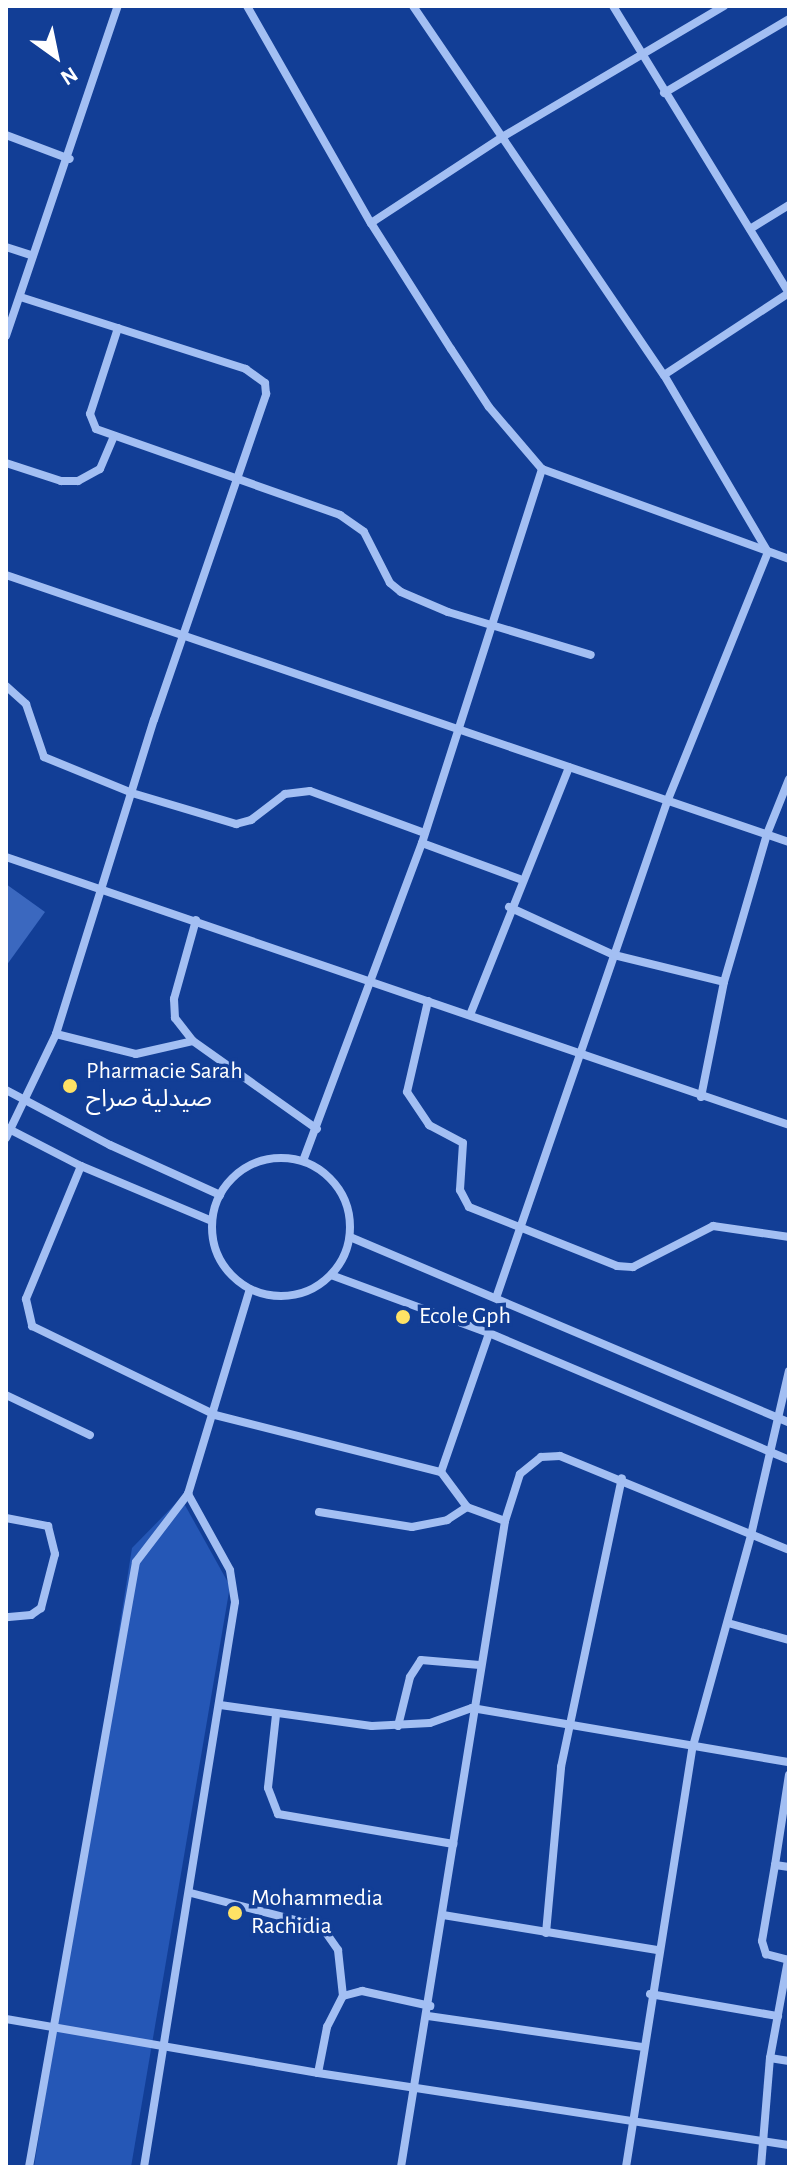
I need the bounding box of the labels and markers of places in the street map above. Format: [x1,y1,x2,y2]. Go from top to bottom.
place label: Pharmacie Sarah صيدلية صراح [86,1058,243,1114]
marker: Pharmacie Sarah صيدلية صراح [61,1077,79,1095]
place label: Ecole Gph [419,1303,511,1331]
marker: Ecole Gph [394,1308,412,1326]
place label: Mohammedia Rachidia [251,1885,383,1941]
marker: Mohammedia Rachidia [226,1904,244,1922]

